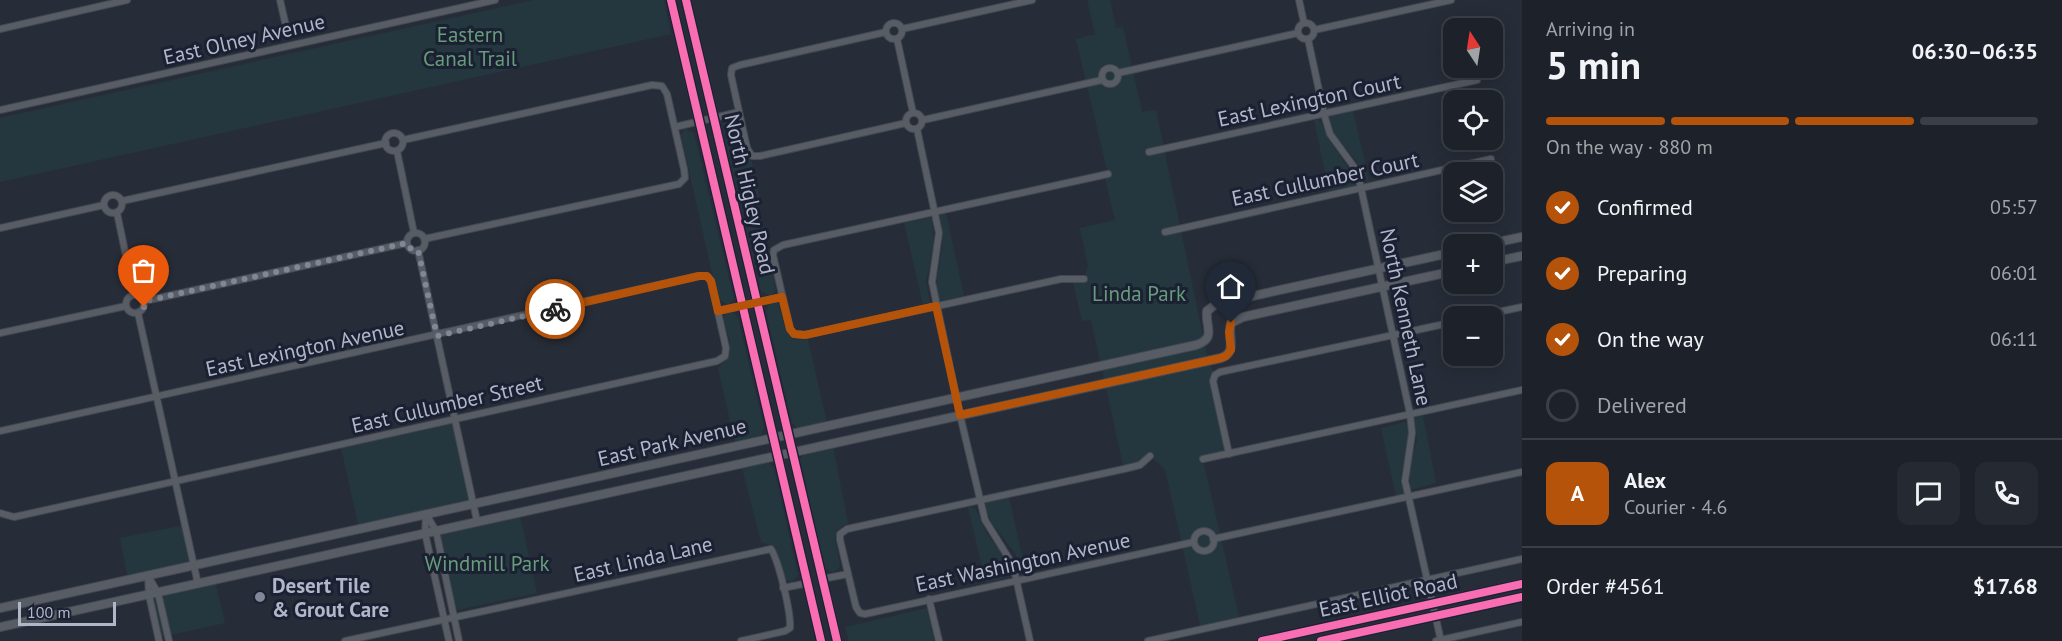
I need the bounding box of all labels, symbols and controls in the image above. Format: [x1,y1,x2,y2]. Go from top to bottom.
street label: East Olney Avenue [161,7,327,71]
text: Arriving in [1546,16,1635,42]
north arrow [1443,18,1503,78]
map controls [1443,18,1503,366]
park label: Eastern Canal Trail [423,21,517,72]
text: 06:30–06:35 [1912,37,2038,65]
text: 5 min [1546,39,1641,90]
street label: East Lexington Court [1215,67,1403,133]
button: locate [1443,90,1503,150]
street label: North Higley Road [718,111,782,277]
text: On the way · 880 m [1546,134,1713,160]
street label: East Cullumber Court [1229,146,1421,212]
button: layers [1443,162,1503,222]
icon: check [1546,191,1579,224]
text: Confirmed [1597,193,1693,221]
text: 05:57 [1990,194,2038,220]
street label: North Kenneth Lane [1374,226,1438,408]
button: + [1443,234,1503,294]
pin [118,245,169,307]
icon: bag [127,254,160,287]
icon: check [1546,257,1579,290]
text: Preparing [1597,259,1687,287]
text: 06:01 [1990,260,2038,286]
pin [1205,261,1256,323]
icon: home [1214,270,1247,303]
courier [525,279,585,339]
park label: Linda Park [1092,280,1186,307]
icon: bike [539,293,572,326]
button: − [1443,306,1503,366]
street label: East Lexington Avenue [203,314,407,382]
icon: check [1546,323,1579,356]
text: On the way [1597,325,1704,353]
text: 06:11 [1990,326,2038,352]
street label: East Cullumber Street [349,369,545,439]
text: Delivered [1597,391,1687,419]
street label: East Park Avenue [595,412,749,472]
button: chat [1897,462,1960,525]
button: phone [1975,462,2038,525]
text: Alex [1624,466,1666,494]
text: A [1571,479,1584,507]
text: Courier · 4.6 [1624,494,1727,520]
street label: East Washington Avenue [913,526,1133,598]
street label: East Linda Lane [571,530,715,588]
park label: Windmill Park [425,550,549,577]
street label: East Elliot Road [1316,567,1460,623]
place label: Desert Tile & Grout Care [272,572,389,623]
text: Order #4561 [1546,572,1665,600]
text: $17.68 [1973,572,2038,600]
marker: Desert Tile & Grout Care [253,590,267,604]
scale bar [18,599,116,626]
text: 100 m [27,602,70,622]

